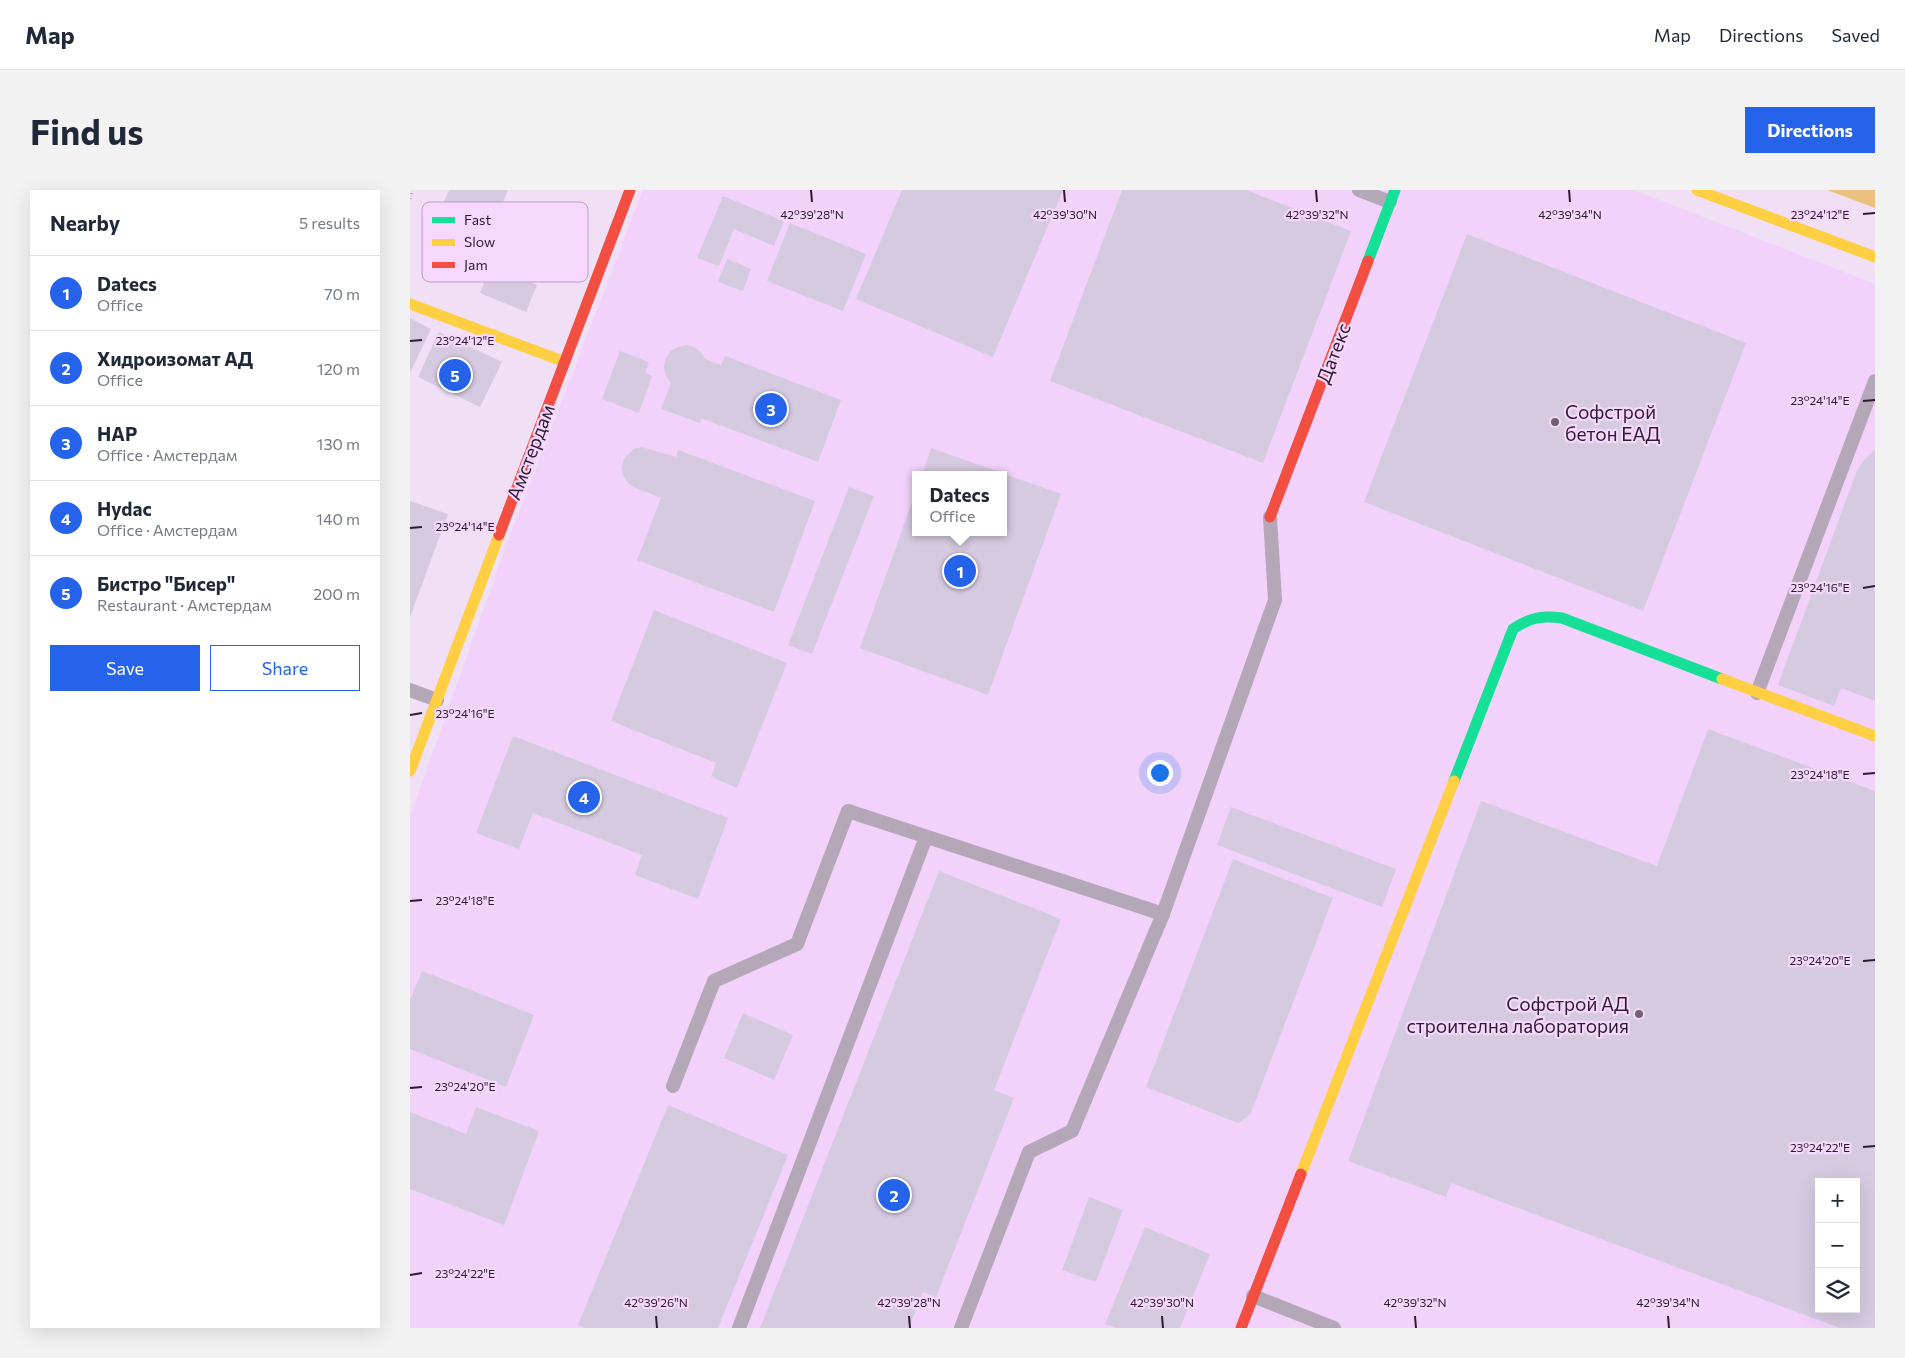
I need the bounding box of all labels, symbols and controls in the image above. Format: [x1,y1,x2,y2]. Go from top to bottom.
text: Map [25,20,75,49]
text: Map [1654,24,1691,46]
text: Directions [1719,24,1803,46]
text: Saved [1831,24,1880,46]
button: Directions [1745,107,1875,153]
text: Find us [30,109,144,152]
legend [422,202,588,282]
text: 42°39'28"N [780,207,844,221]
text: 42°39'30"N [1033,207,1097,221]
text: 42°39'32"N [1286,207,1348,221]
text: 42°39'34"N [1538,207,1602,221]
text: 23°24'12"E [1791,207,1849,221]
text: Nearby [50,210,120,235]
text: Fast [464,211,491,228]
text: 5 results [299,213,360,232]
text: Slow [464,233,495,250]
text: Jam [464,256,488,273]
text: Datecs [97,272,157,295]
text: 1 [62,284,70,303]
text: 70 m [324,284,360,303]
text: Office [97,295,143,314]
street label: Датекс [1311,320,1355,386]
text: 23°24'12"E [436,333,494,347]
text: Хидроизомат АД [97,347,253,370]
pin: 5 [439,356,471,394]
text: 2 [61,359,71,378]
text: 120 m [317,359,360,378]
text: Office [97,370,143,389]
pin: 3 [755,390,787,428]
text: 23°24'14"E [1790,393,1850,407]
place label: Софстрой бетон ЕАД [1565,400,1661,445]
street label: Амстердам [501,401,559,503]
marker: Софстрой бетон ЕАД [1549,416,1561,428]
text: НАР [97,422,137,445]
text: 3 [61,434,71,453]
text: 130 m [317,434,360,453]
text: Office · Амстердам [97,445,237,464]
popup [912,471,1007,536]
text: Datecs [930,483,989,506]
text: Hydac [97,497,152,520]
text: Office [930,506,975,525]
text: 4 [61,509,71,528]
text: 140 m [316,509,360,528]
text: 23°24'14"E [435,519,495,533]
text: Office · Амстердам [97,520,237,539]
pin: 1 [944,552,976,590]
text: Бистро "Бисер" [97,572,235,595]
text: 23°24'16"E [1790,580,1850,594]
text: 5 [61,584,71,603]
text: 200 m [313,584,360,603]
text: Restaurant · Амстердам [97,595,272,614]
button: Save [50,645,200,691]
button: Share [210,645,360,691]
text: 23°24'16"E [435,706,495,720]
your location [1147,760,1173,786]
text: 23°24'18"E [1790,767,1850,781]
pin: 4 [568,778,600,816]
text: 23°24'18"E [435,893,495,907]
text: 23°24'20"E [1789,953,1851,967]
place label: Софстрой АД строителна лаборатория [1406,992,1629,1037]
marker: Софстрой АД строителна лаборатория [1633,1008,1645,1020]
text: 23°24'20"E [434,1079,496,1093]
text: 23°24'22"E [1790,1140,1850,1154]
pin: 2 [878,1176,910,1214]
map controls [1815,1178,1860,1313]
button: + [1815,1178,1860,1223]
button: − [1815,1223,1860,1268]
text: 23°24'22"E [435,1266,495,1280]
button: layers [1815,1268,1860,1313]
text: 42°39'26"N [624,1295,688,1309]
text: 42°39'28"N [877,1295,941,1309]
text: 42°39'30"N [1130,1295,1194,1309]
text: 42°39'32"N [1384,1295,1446,1309]
text: 42°39'34"N [1636,1295,1700,1309]

